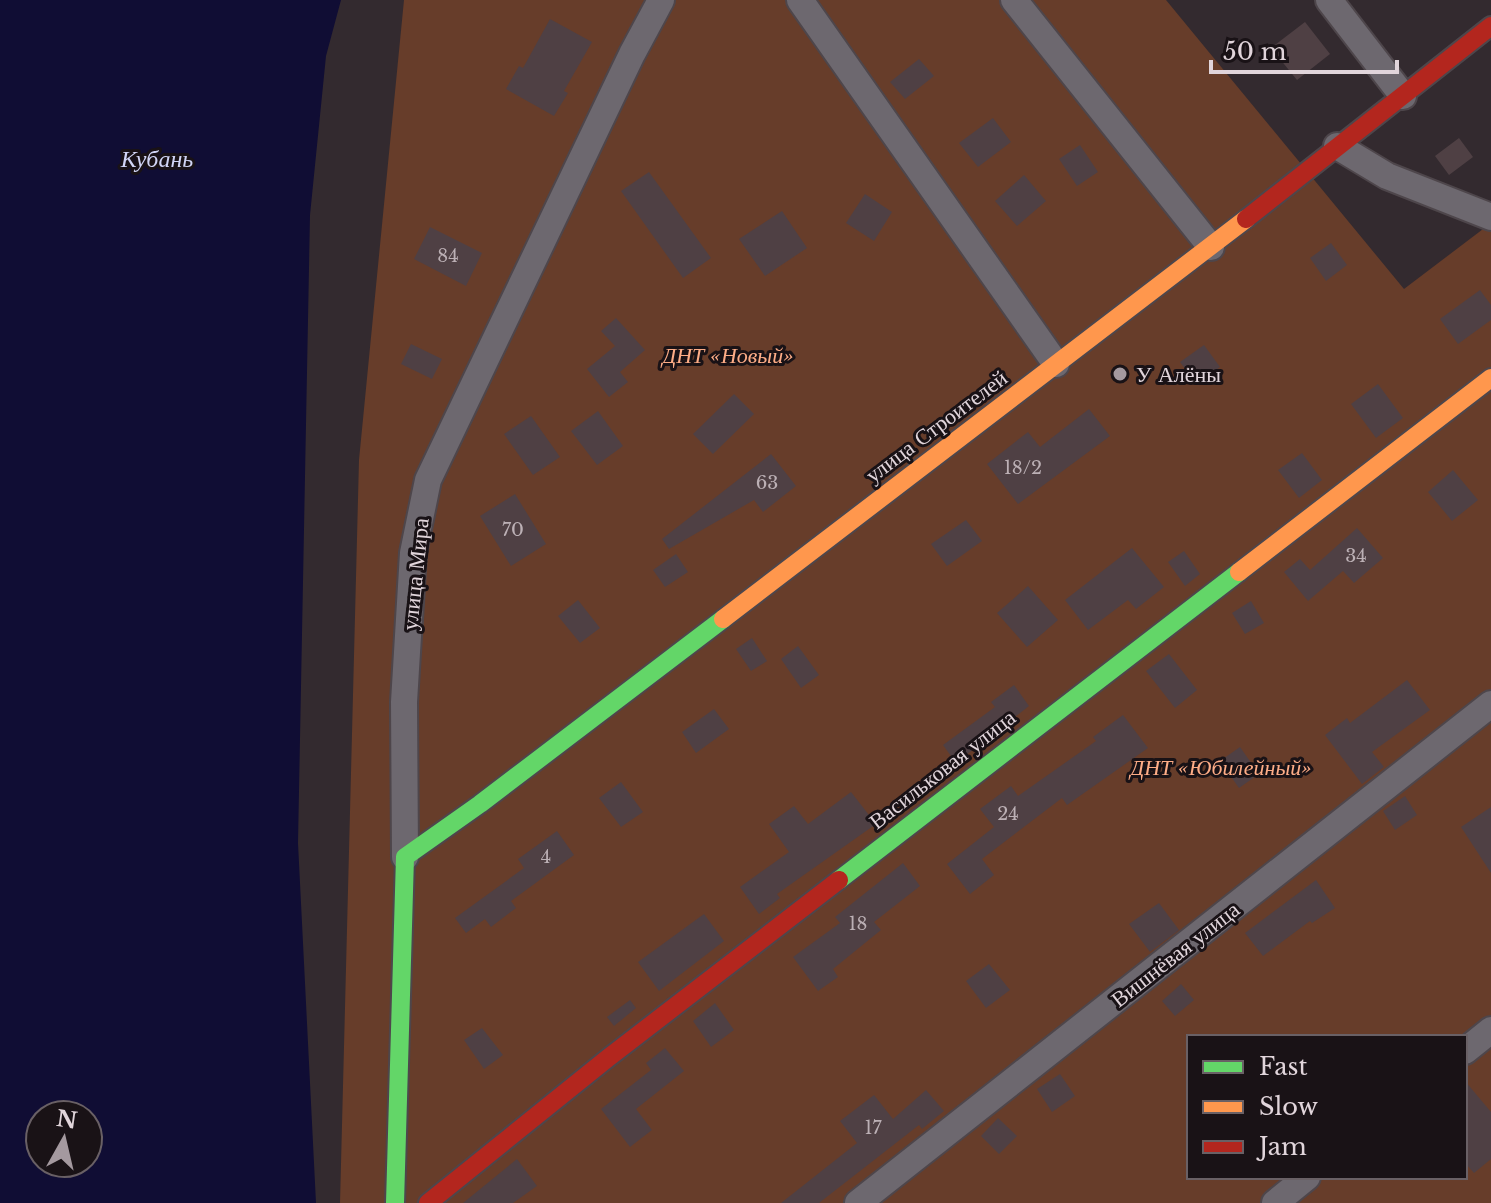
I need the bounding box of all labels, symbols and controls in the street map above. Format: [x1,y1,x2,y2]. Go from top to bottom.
scale bar [1211,24,1397,74]
text: 50 m [1223,37,1287,66]
water label: Кубань [120,144,193,173]
house number: 84 [437,245,459,267]
park label: ДНТ «Новый» [660,342,794,369]
place label: У Алёны [1136,361,1221,388]
street label: улица Строителей [860,364,1013,489]
marker: У Алёны [1111,365,1129,383]
house number: 18/2 [1004,457,1042,479]
house number: 63 [756,472,778,494]
street label: улица Мира [396,516,435,632]
house number: 70 [502,519,524,541]
house number: 34 [1345,545,1367,567]
street label: Васильковая улица [864,704,1021,835]
park label: ДНТ «Юбилейный» [1128,754,1312,781]
house number: 24 [997,803,1019,825]
house number: 4 [541,846,551,868]
street label: Вишнёвая улица [1106,896,1245,1013]
house number: 18 [849,913,867,935]
legend [1187,1035,1467,1179]
text: Fast [1259,1052,1307,1081]
text: Slow [1259,1092,1318,1121]
north arrow [24,1099,104,1179]
text: N [55,1105,79,1135]
house number: 17 [864,1117,882,1139]
text: Jam [1256,1132,1307,1161]

